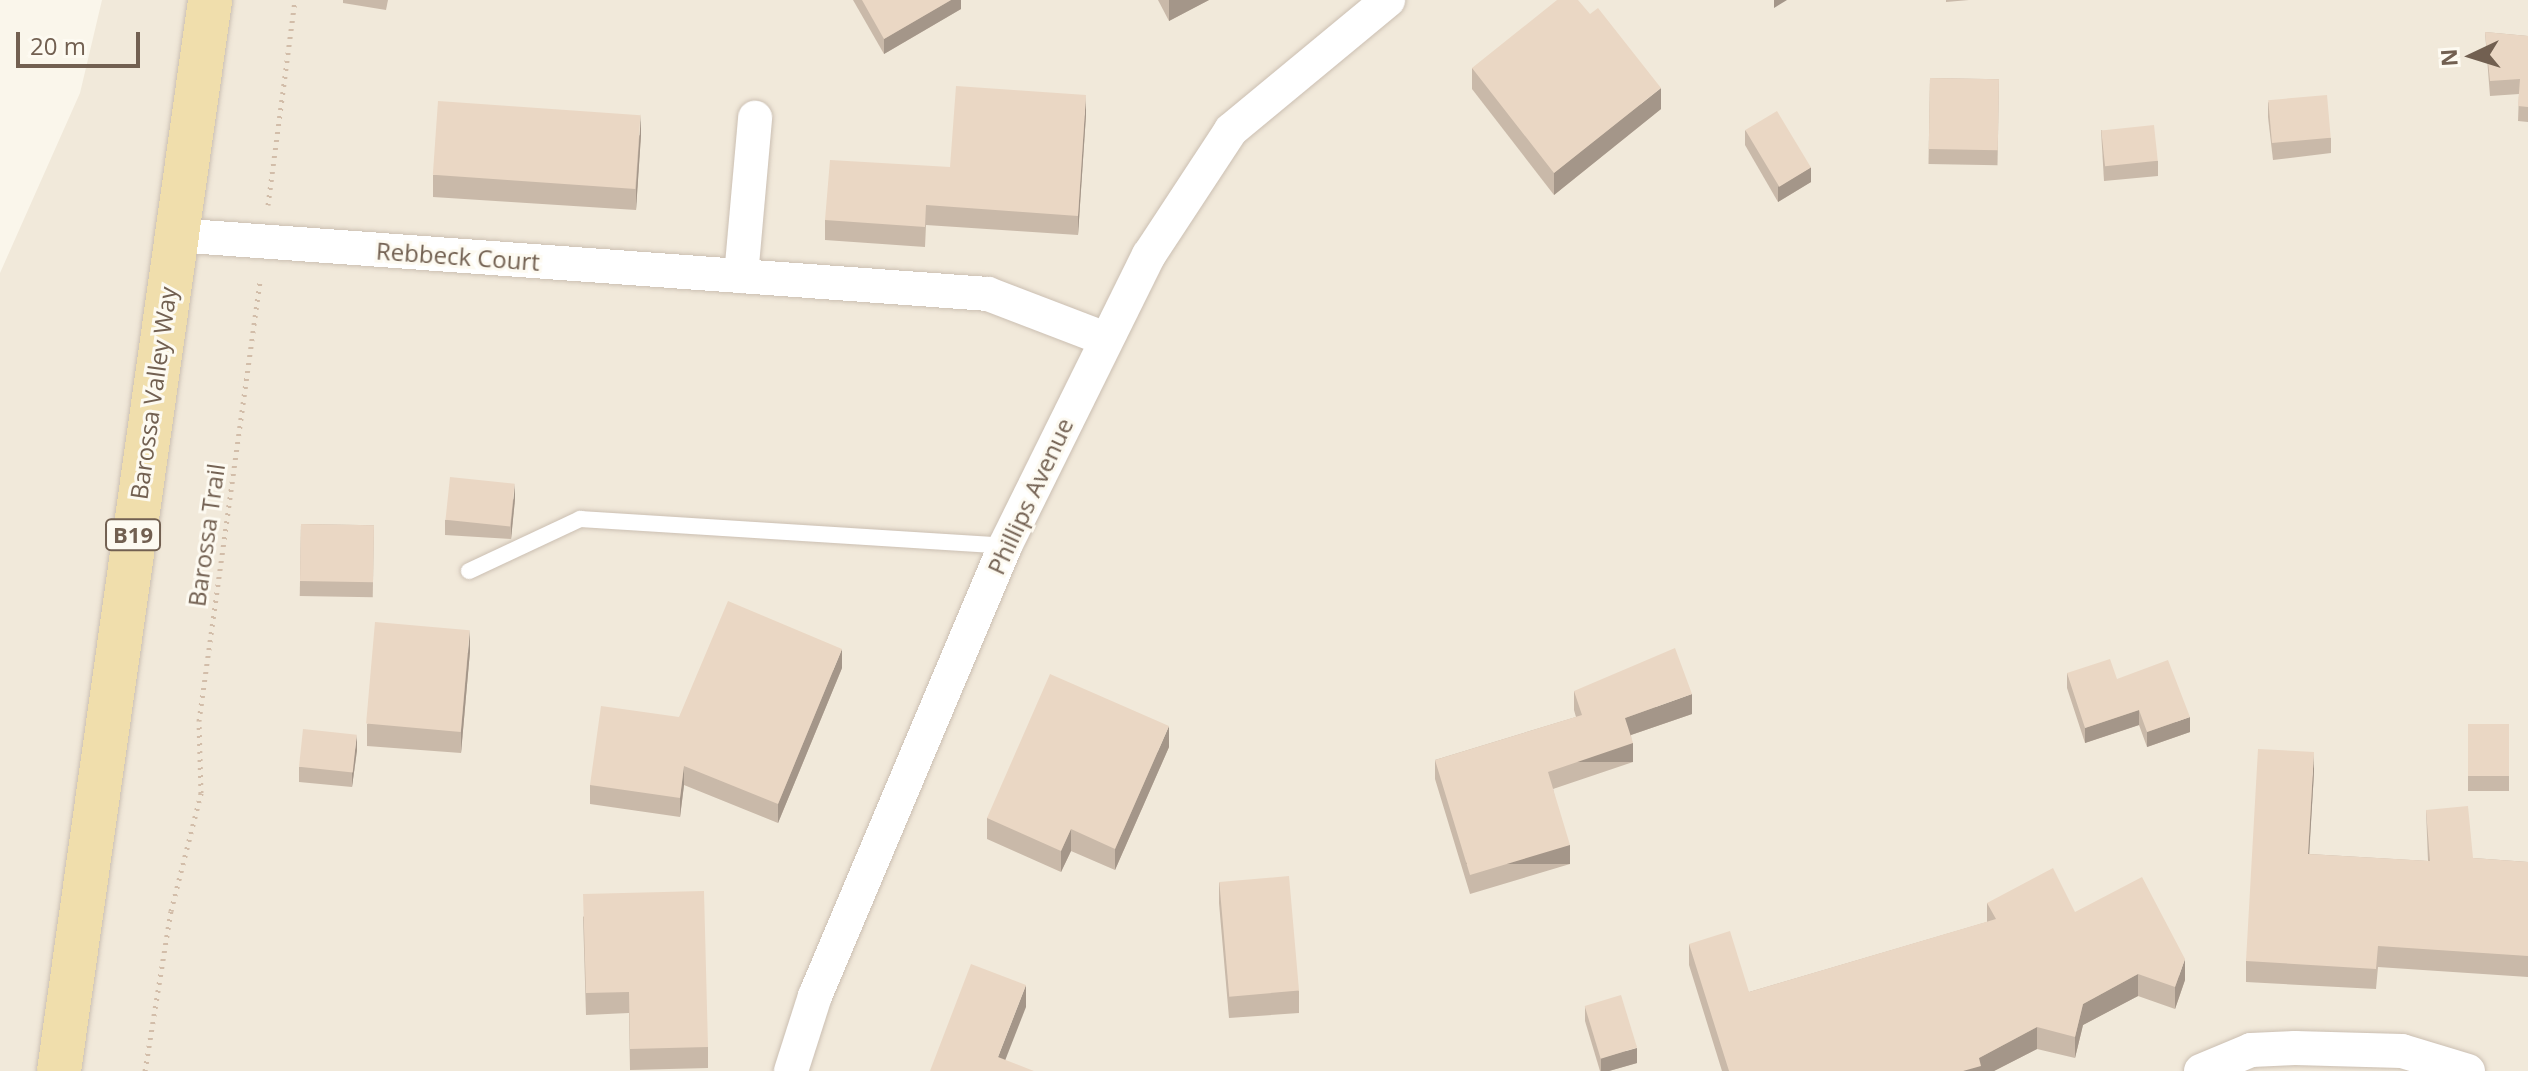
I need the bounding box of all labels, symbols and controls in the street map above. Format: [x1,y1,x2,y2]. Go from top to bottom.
scale bar [20,16,144,66]
north arrow [2432,16,2512,96]
text: 20 m [30,29,86,62]
text: N [2432,48,2464,68]
street label: Rebbeck Court [375,236,541,276]
street label: Barossa Valley Way [124,285,182,501]
street label: Phillips Avenue [981,413,1079,579]
street label: Barossa Trail [182,462,230,608]
road number: B19 [105,517,161,553]

